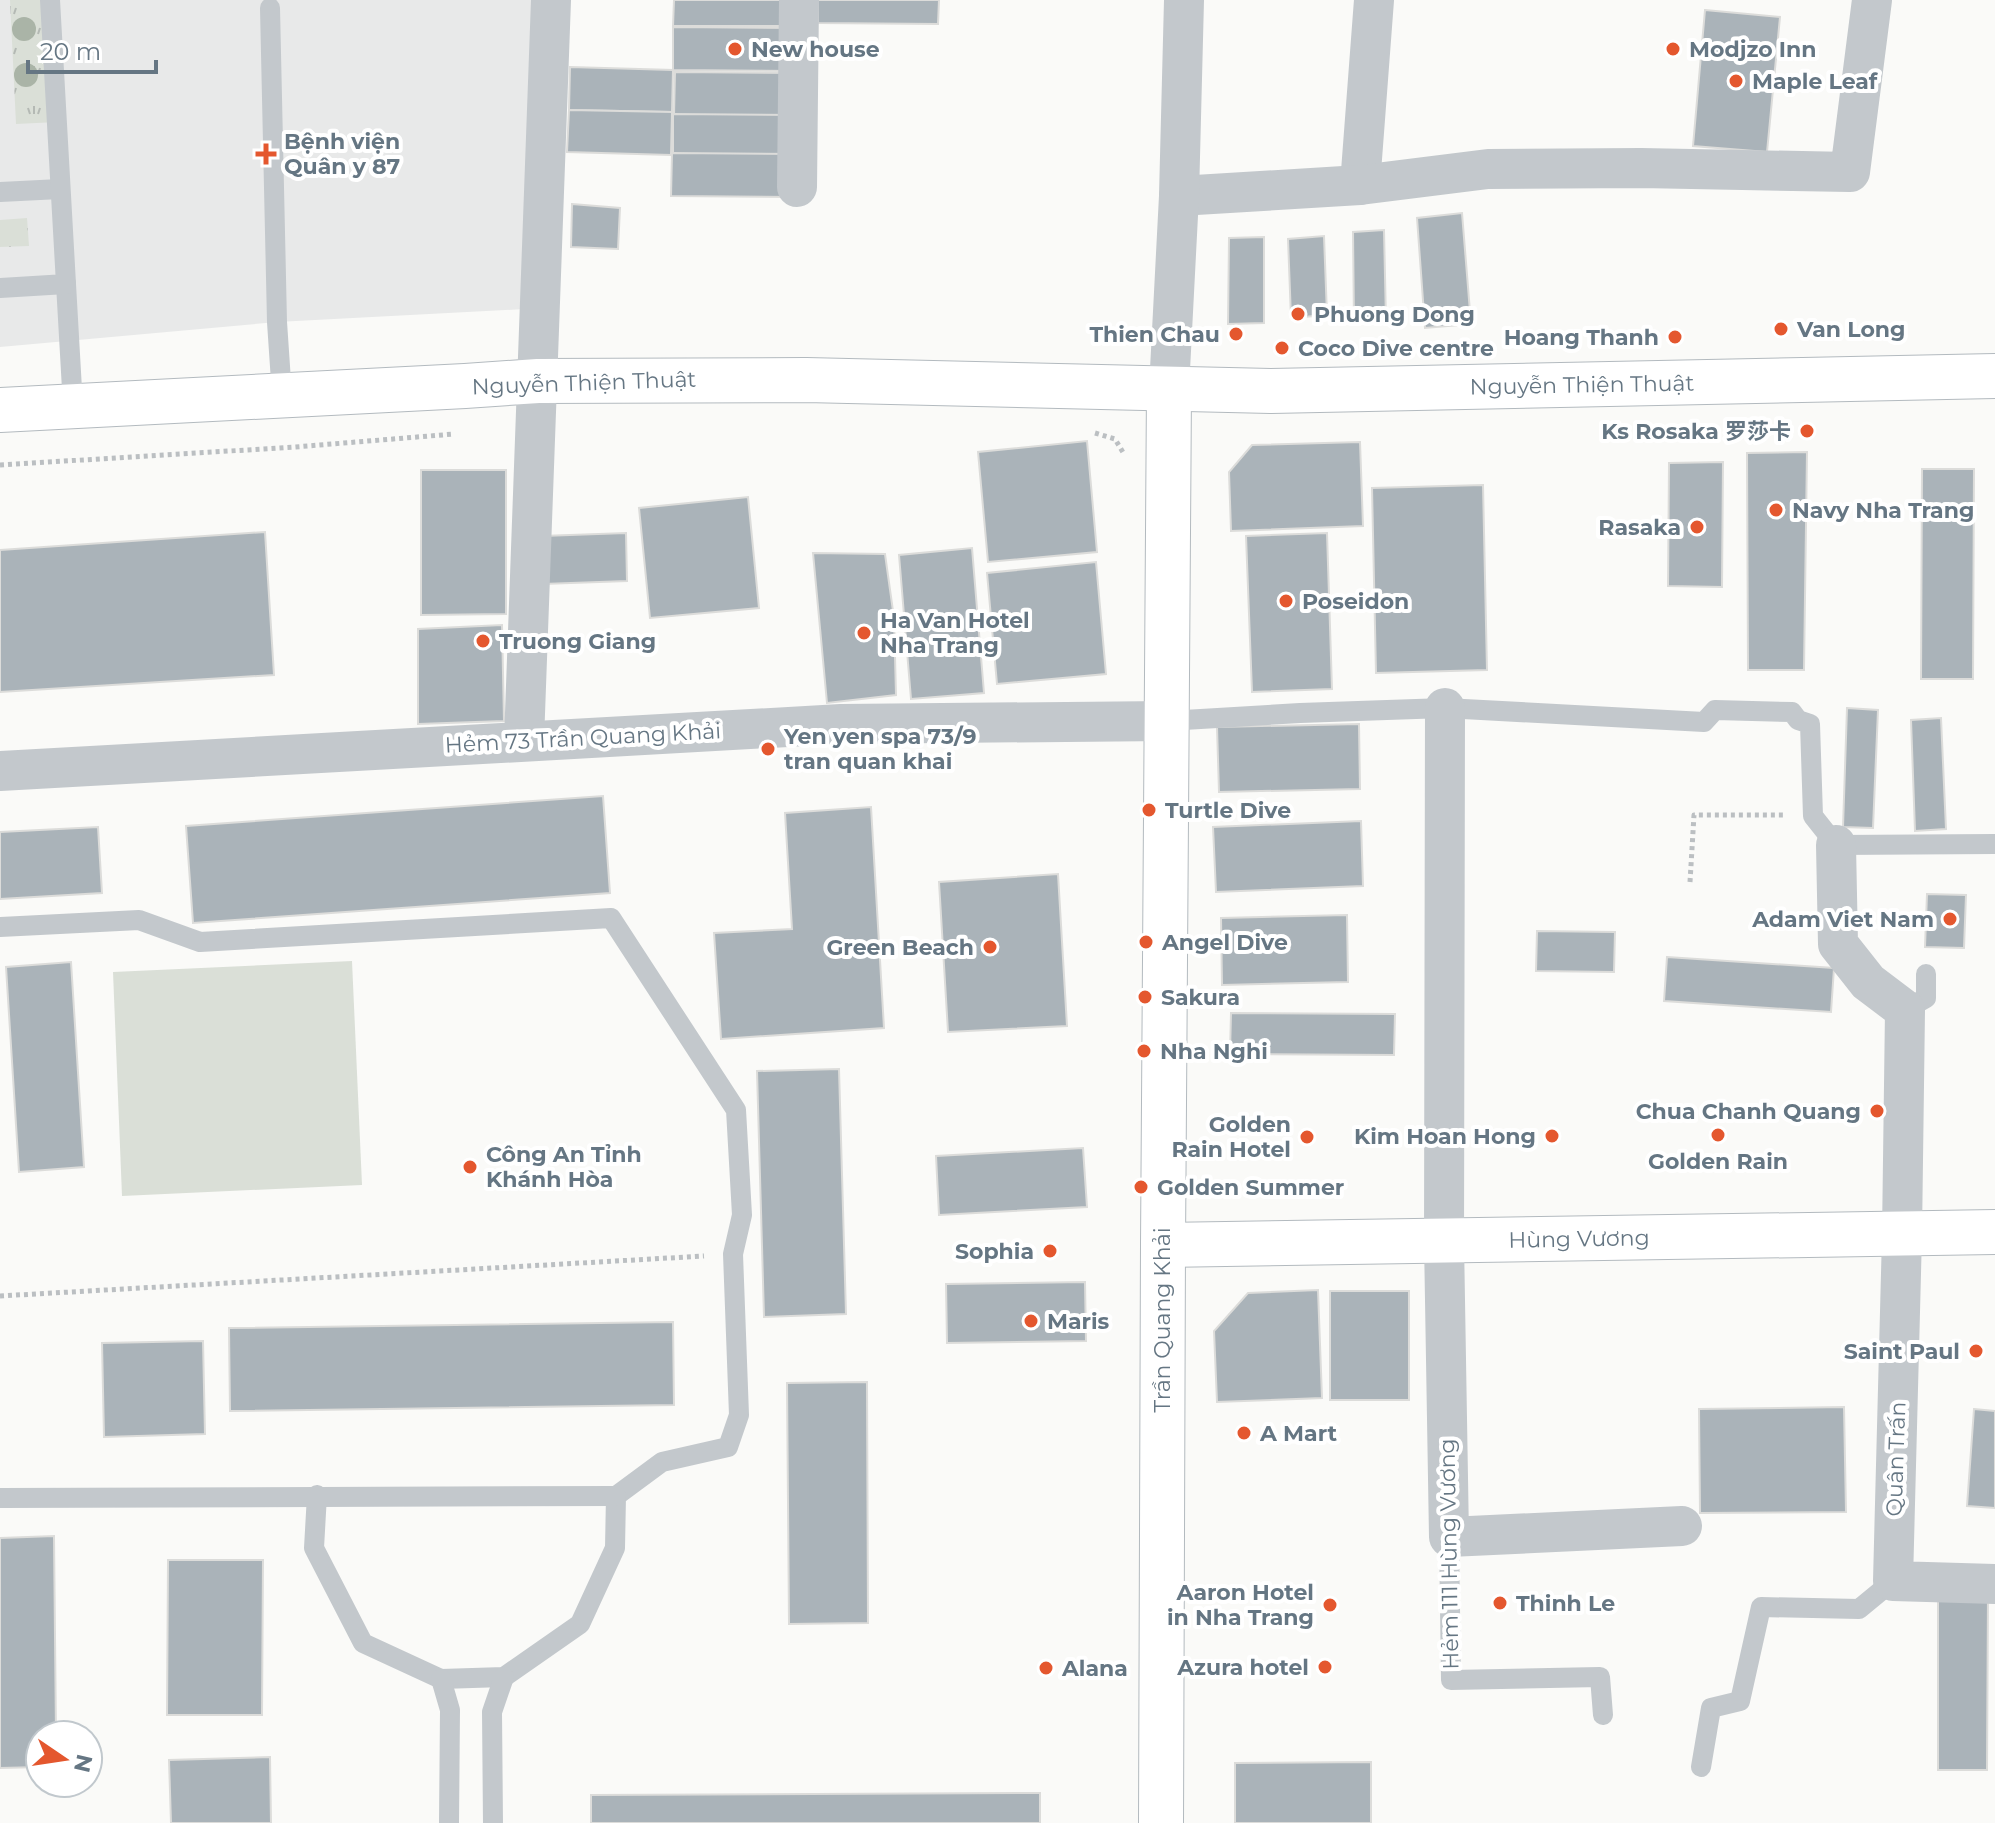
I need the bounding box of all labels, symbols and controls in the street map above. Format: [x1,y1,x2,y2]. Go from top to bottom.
scale bar [28,24,156,74]
place label: New house [751,36,880,63]
place label: Modjzo Inn [1689,36,1816,63]
text: 20 m [40,37,101,66]
marker: New house [726,40,744,58]
marker: Modjzo Inn [1664,40,1682,58]
place label: Maple Leaf [1752,68,1879,95]
marker: Maple Leaf [1727,72,1745,90]
place label: Bệnh viện Quân y 87 [284,128,400,180]
marker: Bệnh viện Quân y 87 [255,143,277,165]
place label: Phuong Dong [1314,301,1475,328]
marker: Phuong Dong [1289,305,1307,323]
place label: Van Long [1796,316,1906,343]
marker: Van Long [1772,320,1790,338]
place label: Thien Chau [1089,321,1220,348]
place label: Hoang Thanh [1504,324,1659,351]
marker: Thien Chau [1227,325,1245,343]
marker: Hoang Thanh [1666,328,1684,346]
place label: Coco Dive centre [1298,335,1494,362]
marker: Coco Dive centre [1273,339,1291,357]
street label: Nguyễn Thiện Thuật [471,366,697,400]
street label: Nguyễn Thiện Thuật [1469,370,1695,400]
place label: Ks Rosaka 罗莎卡 [1601,418,1791,445]
marker: Ks Rosaka 罗莎卡 [1798,422,1816,440]
place label: Navy Nha Trang [1792,497,1974,524]
marker: Navy Nha Trang [1767,501,1785,519]
place label: Rasaka [1598,514,1681,541]
marker: Rasaka [1688,518,1706,536]
place label: Poseidon [1302,588,1409,615]
marker: Poseidon [1277,592,1295,610]
place label: Ha Van Hotel Nha Trang [880,607,1030,659]
marker: Ha Van Hotel Nha Trang [855,624,873,642]
place label: Truong Giang [499,628,656,655]
marker: Truong Giang [474,632,492,650]
street label: Hẻm 73 Trần Quang Khải [444,717,722,759]
place label: Yen yen spa 73/9 tran quan khai [783,723,977,775]
marker: Yen yen spa 73/9 tran quan khai [759,740,777,758]
place label: Turtle Dive [1165,797,1291,824]
marker: Turtle Dive [1140,801,1158,819]
place label: Adam Viet Nam [1751,906,1934,933]
marker: Adam Viet Nam [1941,910,1959,928]
place label: Angel Dive [1161,929,1288,956]
marker: Angel Dive [1137,933,1155,951]
place label: Green Beach [826,934,974,961]
marker: Green Beach [981,938,999,956]
place label: Sakura [1161,984,1240,1011]
marker: Sakura [1136,988,1154,1006]
place label: Nha Nghi [1160,1038,1268,1065]
marker: Nha Nghi [1135,1042,1153,1060]
place label: Chua Chanh Quang [1636,1098,1861,1125]
marker: Chua Chanh Quang [1868,1102,1886,1120]
place label: Golden Rain Hotel [1171,1111,1291,1163]
place label: Kim Hoan Hong [1354,1123,1536,1150]
marker: Golden Rain [1709,1126,1727,1144]
marker: Kim Hoan Hong [1543,1127,1561,1145]
marker: Golden Rain Hotel [1298,1128,1316,1146]
place label: Công An Tỉnh Khánh Hòa [486,1141,642,1193]
place label: Golden Rain [1648,1148,1788,1175]
marker: Công An Tỉnh Khánh Hòa [461,1158,479,1176]
place label: Golden Summer [1157,1174,1344,1201]
marker: Golden Summer [1132,1178,1150,1196]
street label: Hùng Vương [1508,1224,1650,1254]
street label: Trần Quang Khải [1149,1227,1176,1413]
place label: Sophia [955,1238,1034,1265]
marker: Sophia [1041,1242,1059,1260]
place label: Maris [1047,1308,1110,1335]
marker: Maris [1022,1312,1040,1330]
place label: Saint Paul [1844,1338,1960,1365]
marker: Saint Paul [1967,1342,1985,1360]
street label: Quân Trấn [1881,1401,1911,1517]
place label: A Mart [1259,1420,1337,1447]
marker: A Mart [1235,1424,1253,1442]
street label: Hẻm 111 Hùng Vương [1433,1438,1465,1670]
place label: Aaron Hotel in Nha Trang [1167,1579,1314,1631]
place label: Thinh Le [1516,1590,1615,1617]
marker: Thinh Le [1491,1594,1509,1612]
marker: Aaron Hotel in Nha Trang [1321,1596,1339,1614]
place label: Azura hotel [1176,1654,1309,1681]
place label: Alana [1061,1655,1128,1682]
marker: Azura hotel [1316,1658,1334,1676]
marker: Alana [1037,1659,1055,1677]
north arrow [24,1719,104,1799]
text: N [68,1752,98,1775]

